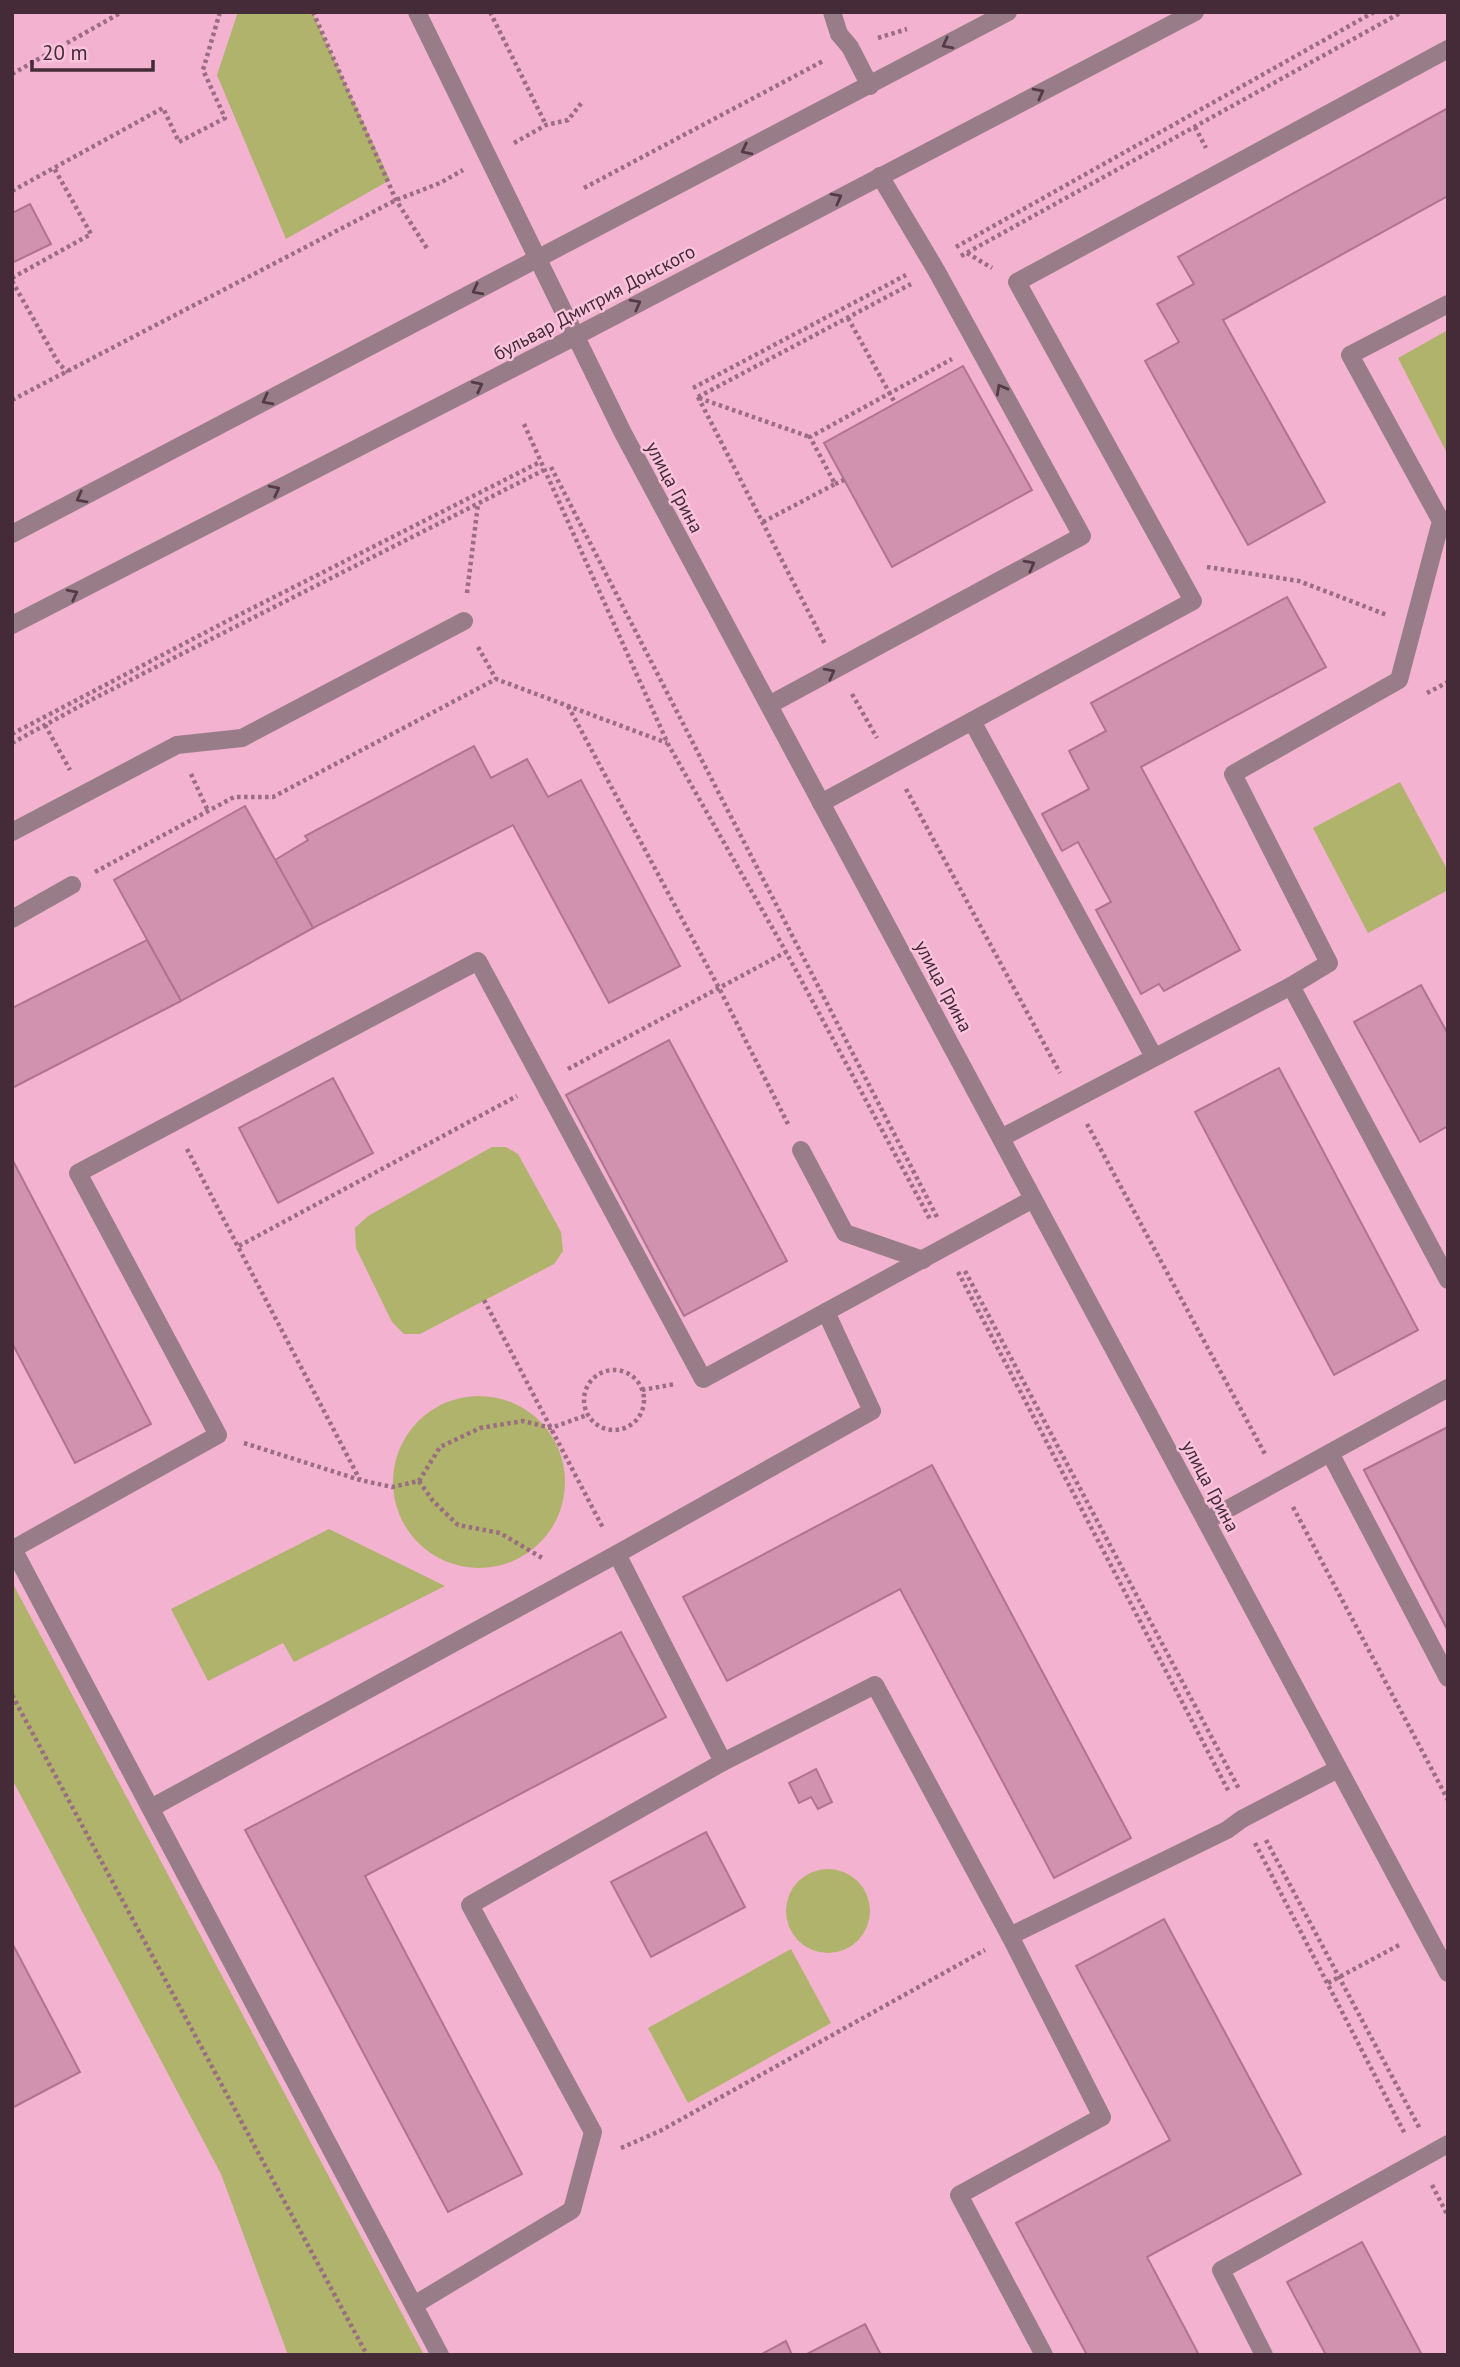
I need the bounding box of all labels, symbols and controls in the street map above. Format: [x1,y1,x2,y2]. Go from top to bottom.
scale bar [32,28,152,72]
one-way arrow [942,36,955,50]
text: 20 m [42,39,88,66]
one-way arrow [1032,88,1044,102]
one-way arrow [741,141,753,155]
one-way arrow [830,193,843,207]
street label: бульвар Дмитрия Донского [489,239,699,365]
one-way arrow [472,282,484,295]
one-way arrow [629,299,641,312]
one-way arrow [471,381,483,395]
one-way arrow [996,383,1009,396]
one-way arrow [262,392,274,406]
street label: улица Грина [641,437,709,537]
one-way arrow [268,485,280,499]
one-way arrow [76,490,88,503]
one-way arrow [1022,559,1035,573]
one-way arrow [66,589,78,602]
one-way arrow [822,668,835,681]
street label: улица Грина [910,936,978,1036]
street label: улица Грина [1177,1436,1245,1536]

